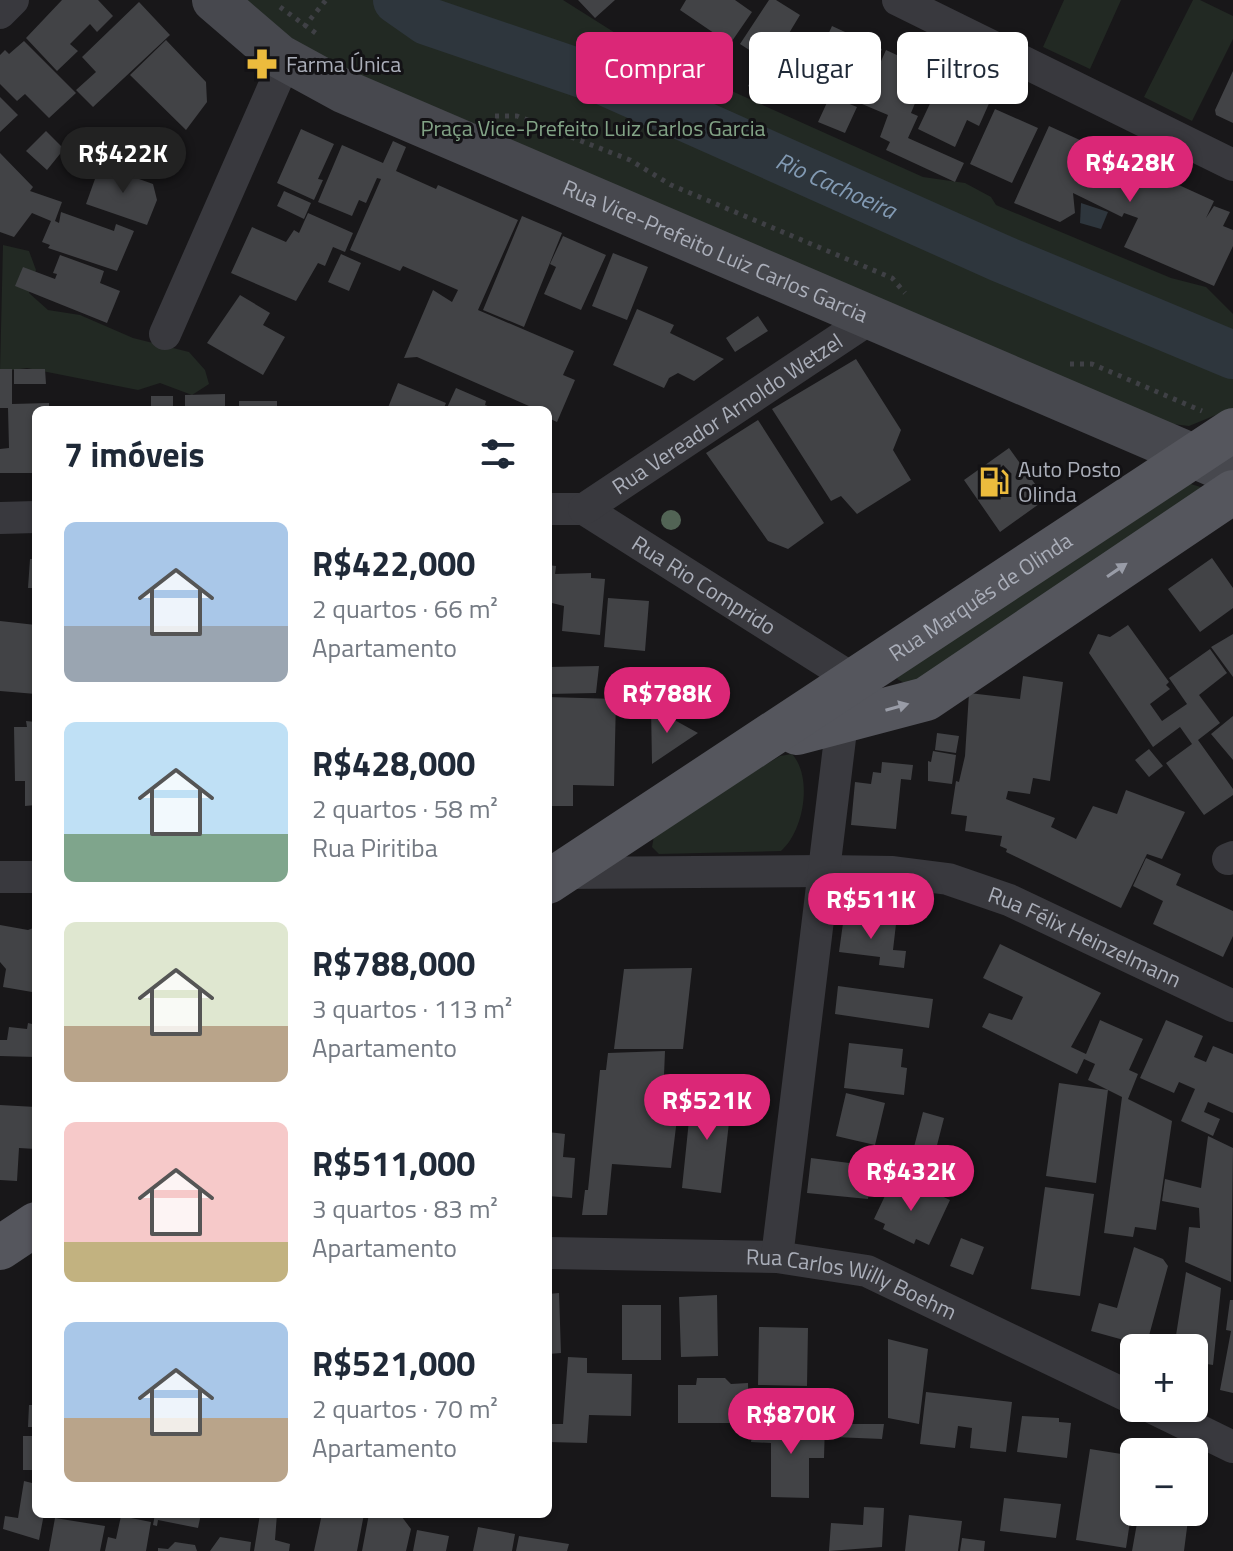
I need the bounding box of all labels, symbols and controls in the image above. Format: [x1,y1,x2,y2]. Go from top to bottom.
chip: Comprar [576,32,733,104]
chip: Alugar [749,32,881,104]
chip: Filtros [897,32,1028,104]
pharmacy icon: Farma Única [245,47,279,81]
place label: Farma Única [286,47,401,81]
park label: Praça Vice-Prefeito Luiz Carlos Garcia [420,111,766,145]
pin: R$422K [58,127,188,195]
text: R$422K [78,133,168,172]
pin: R$428K [1065,136,1195,204]
water label: Rio Cachoeira [770,142,904,228]
text: R$428K [1085,142,1175,181]
street label: Rua Vice-Prefeito Luiz Carlos Garcia [557,170,873,331]
street label: Rua Vereador Arnoldo Wetzel [605,324,849,503]
text: 7 imóveis [64,428,205,480]
icon: filters [476,432,520,476]
place label: Auto Posto Olinda [1018,452,1121,511]
fuel station icon: Auto Posto Olinda [977,465,1011,499]
street label: Rua Marquês de Olinda [882,524,1079,670]
street label: Rua Rio Comprido [625,526,783,643]
text: R$422,000 [312,537,475,589]
icon: home [128,554,224,650]
one-way arrow [1106,563,1128,578]
text: 2 quartos · 66 m² [312,589,498,628]
text: Apartamento [312,628,457,667]
pin: R$788K [602,667,732,735]
text: R$788K [622,673,712,712]
one-way arrow [885,700,910,712]
text: R$428,000 [312,737,475,789]
icon: home [128,754,224,850]
text: 2 quartos · 58 m² [312,789,498,828]
text: Rua Piritiba [312,828,438,867]
pin: R$511K [806,873,936,941]
street label: Rua Félix Heinzelmann [984,877,1187,996]
text: R$511K [826,879,916,918]
text: R$788,000 [312,937,475,989]
icon: home [128,954,224,1050]
text: 3 quartos · 113 m² [312,989,512,1028]
text: Apartamento [312,1028,457,1067]
pin: R$521K [642,1074,772,1142]
text: R$521K [662,1080,752,1119]
text: R$511,000 [312,1137,475,1189]
pin: R$432K [846,1145,976,1213]
text: R$432K [866,1151,956,1190]
icon: home [128,1154,224,1250]
text: 3 quartos · 83 m² [312,1189,498,1228]
text: Apartamento [312,1228,457,1267]
street label: Rua Carlos Willy Boehm [746,1239,963,1329]
map controls [1120,1334,1208,1526]
button: + [1120,1334,1208,1422]
text: R$521,000 [312,1337,475,1389]
icon: home [128,1354,224,1450]
pin: R$870K [726,1388,856,1456]
text: 2 quartos · 70 m² [312,1389,498,1428]
text: R$870K [746,1394,836,1433]
text: Apartamento [312,1428,457,1467]
button: − [1120,1438,1208,1526]

